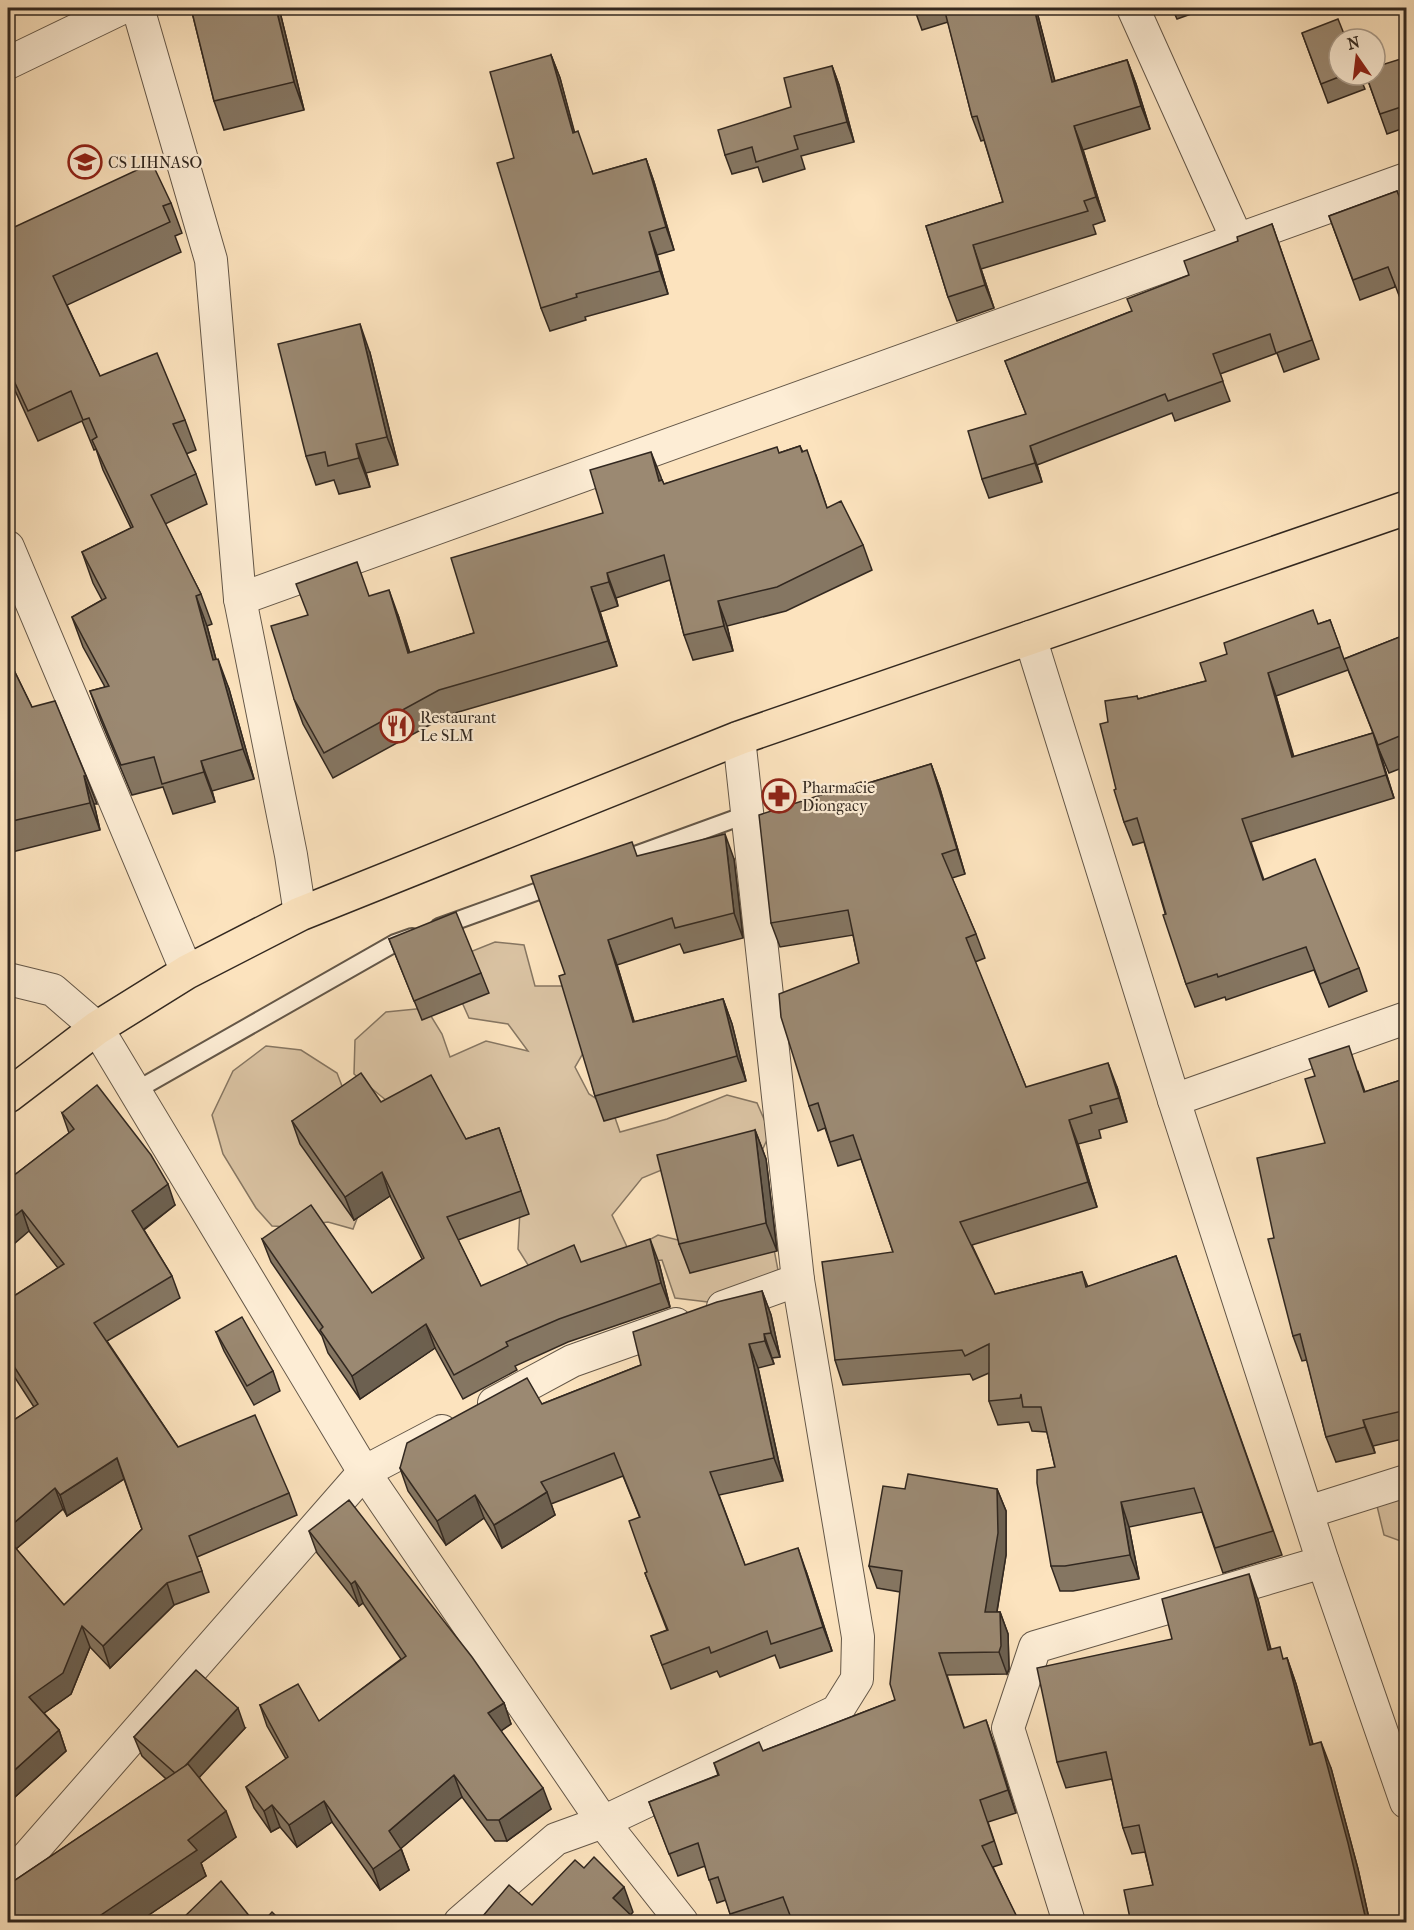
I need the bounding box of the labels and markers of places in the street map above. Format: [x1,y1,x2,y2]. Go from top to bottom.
school or university icon: CS LIHNASO [67,144,103,180]
place label: CS LIHNASO [108,153,202,172]
restaurant icon: Restaurant Le SLM [379,708,415,744]
place label: Restaurant Le SLM [420,708,497,745]
pharmacy icon: Pharmacie Diongacy [761,778,797,814]
place label: Pharmacie Diongacy [802,778,875,815]

